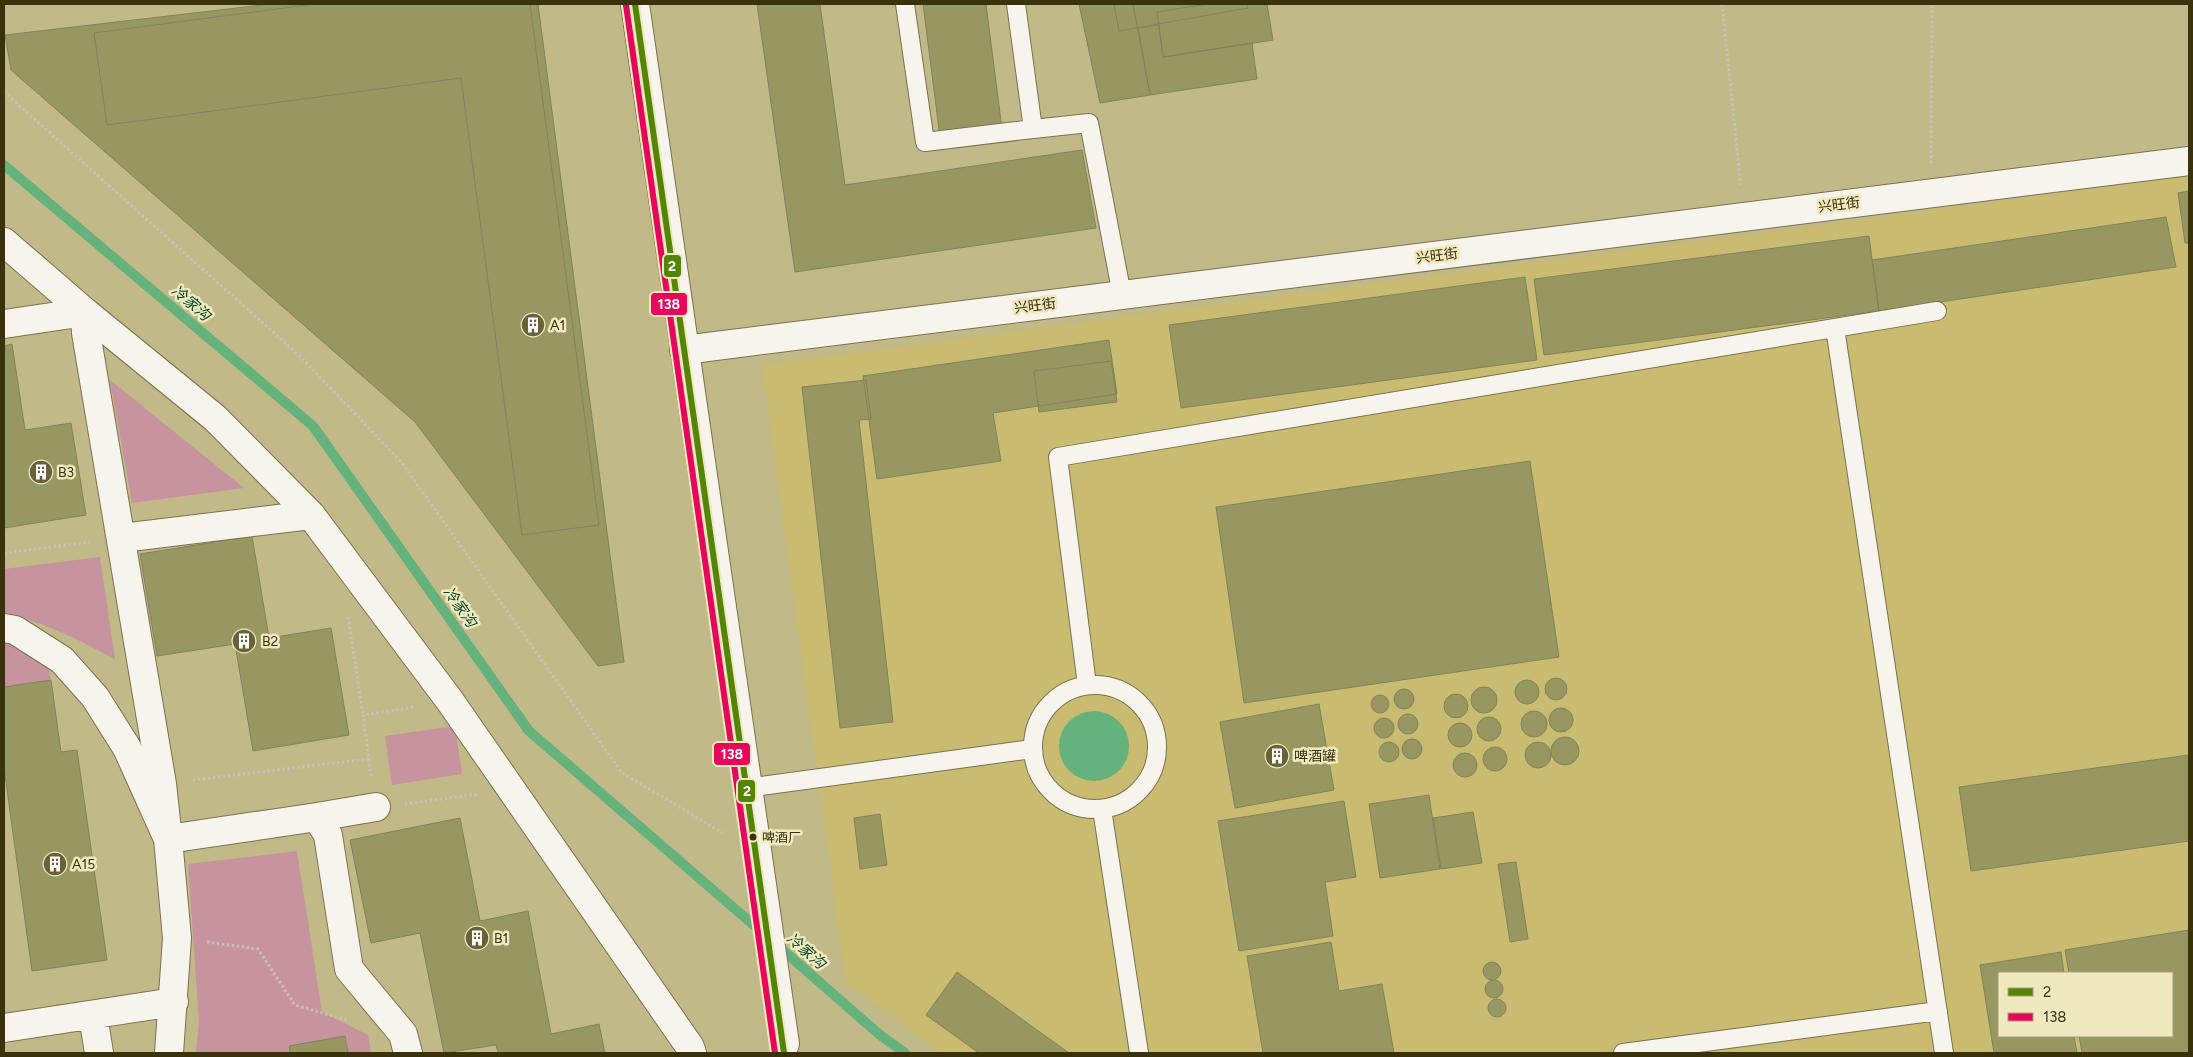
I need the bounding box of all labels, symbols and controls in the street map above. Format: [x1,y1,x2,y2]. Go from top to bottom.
street label: 兴旺街 [1817,194,1861,216]
street label: 兴旺街 [1415,245,1459,267]
line badge: 2 [663,254,682,278]
text: 2 [668,258,676,275]
water label: 冷家沟 [168,282,216,326]
line badge: 138 [650,292,688,316]
street label: 兴旺街 [1013,295,1057,317]
text: 138 [658,296,680,313]
building icon: A1 [520,312,546,338]
place label: A1 [550,317,565,334]
building icon: B3 [28,459,54,485]
place label: B3 [58,464,74,481]
water label: 冷家沟 [440,583,481,632]
building icon: B2 [231,628,257,654]
place label: B2 [262,633,278,650]
line badge: 138 [713,742,751,766]
building icon: 啤酒罐 [1264,743,1290,769]
text: 138 [721,746,743,763]
place label: 啤酒罐 [1294,748,1336,765]
line badge: 2 [737,779,756,803]
text: 2 [743,783,751,800]
place label: 啤酒厂 [762,830,801,845]
marker: 啤酒厂 [748,832,758,842]
building icon: A15 [42,851,68,877]
place label: A15 [72,856,95,873]
building icon: B1 [464,925,490,951]
water label: 冷家沟 [783,929,830,974]
place label: B1 [494,930,508,947]
legend [1998,972,2173,1037]
text: 2 [2043,983,2051,1001]
text: 138 [2043,1008,2067,1026]

